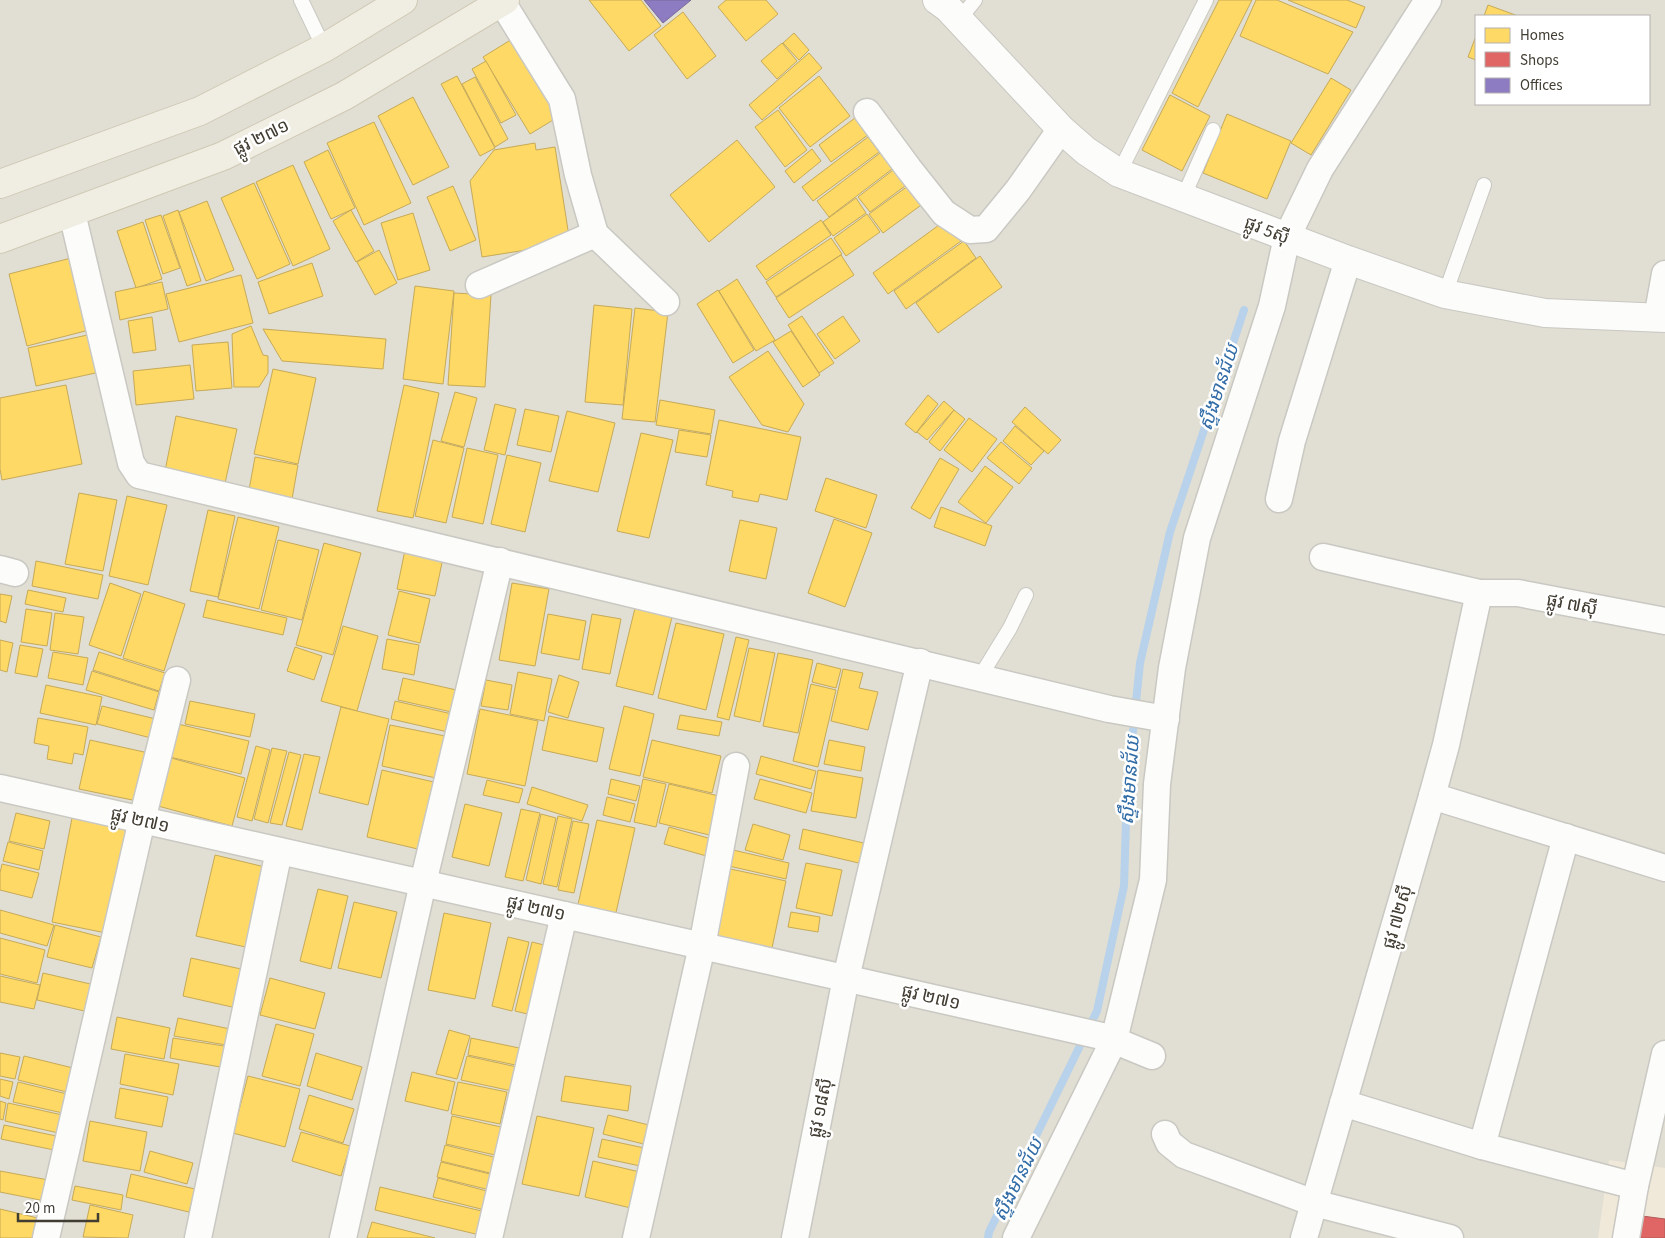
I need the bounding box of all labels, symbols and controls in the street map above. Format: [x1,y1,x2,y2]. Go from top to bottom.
legend [1475,15,1650,105]
text: Homes [1520,25,1564,46]
text: Shops [1520,50,1559,71]
text: Offices [1520,75,1563,96]
street label: ផ្លូវ ២៧១ [229,113,295,165]
street label: ផ្លូវ 5ស៊ី [1239,210,1293,254]
water label: ស្ទឹងមានជ័យ [1193,339,1247,434]
street label: ផ្លូវ ៧ស៊ី [1544,587,1600,625]
water label: ស្ទឹងមានជ័យ [1114,733,1147,826]
street label: ផ្លូវ ២៧១ [107,802,172,843]
street label: ផ្លូវ ៧២ស៊ី [1376,882,1422,953]
street label: ផ្លូវ ២៧១ [503,890,568,931]
street label: ផ្លូវ ២៧១ [898,979,963,1020]
street label: ផ្លូវ ១៨ស៊ី [802,1076,842,1141]
water label: ស្ទឹងមានជ័យ [987,1132,1051,1226]
scale bar [18,1190,98,1222]
text: 20 m [25,1198,55,1219]

